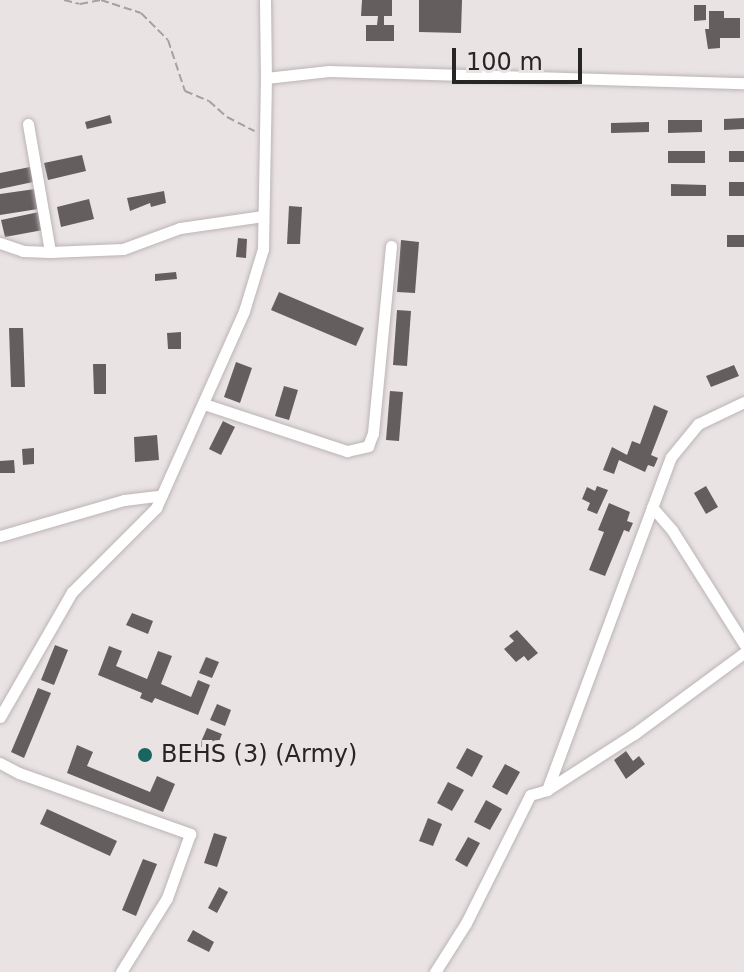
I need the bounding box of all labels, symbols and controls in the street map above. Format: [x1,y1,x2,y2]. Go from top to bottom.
scale bar [456,32,586,82]
text: 100 m [466,48,543,76]
place label: BEHS (3) (Army) [161,741,357,769]
marker: BEHS (3) (Army) [136,746,154,764]

